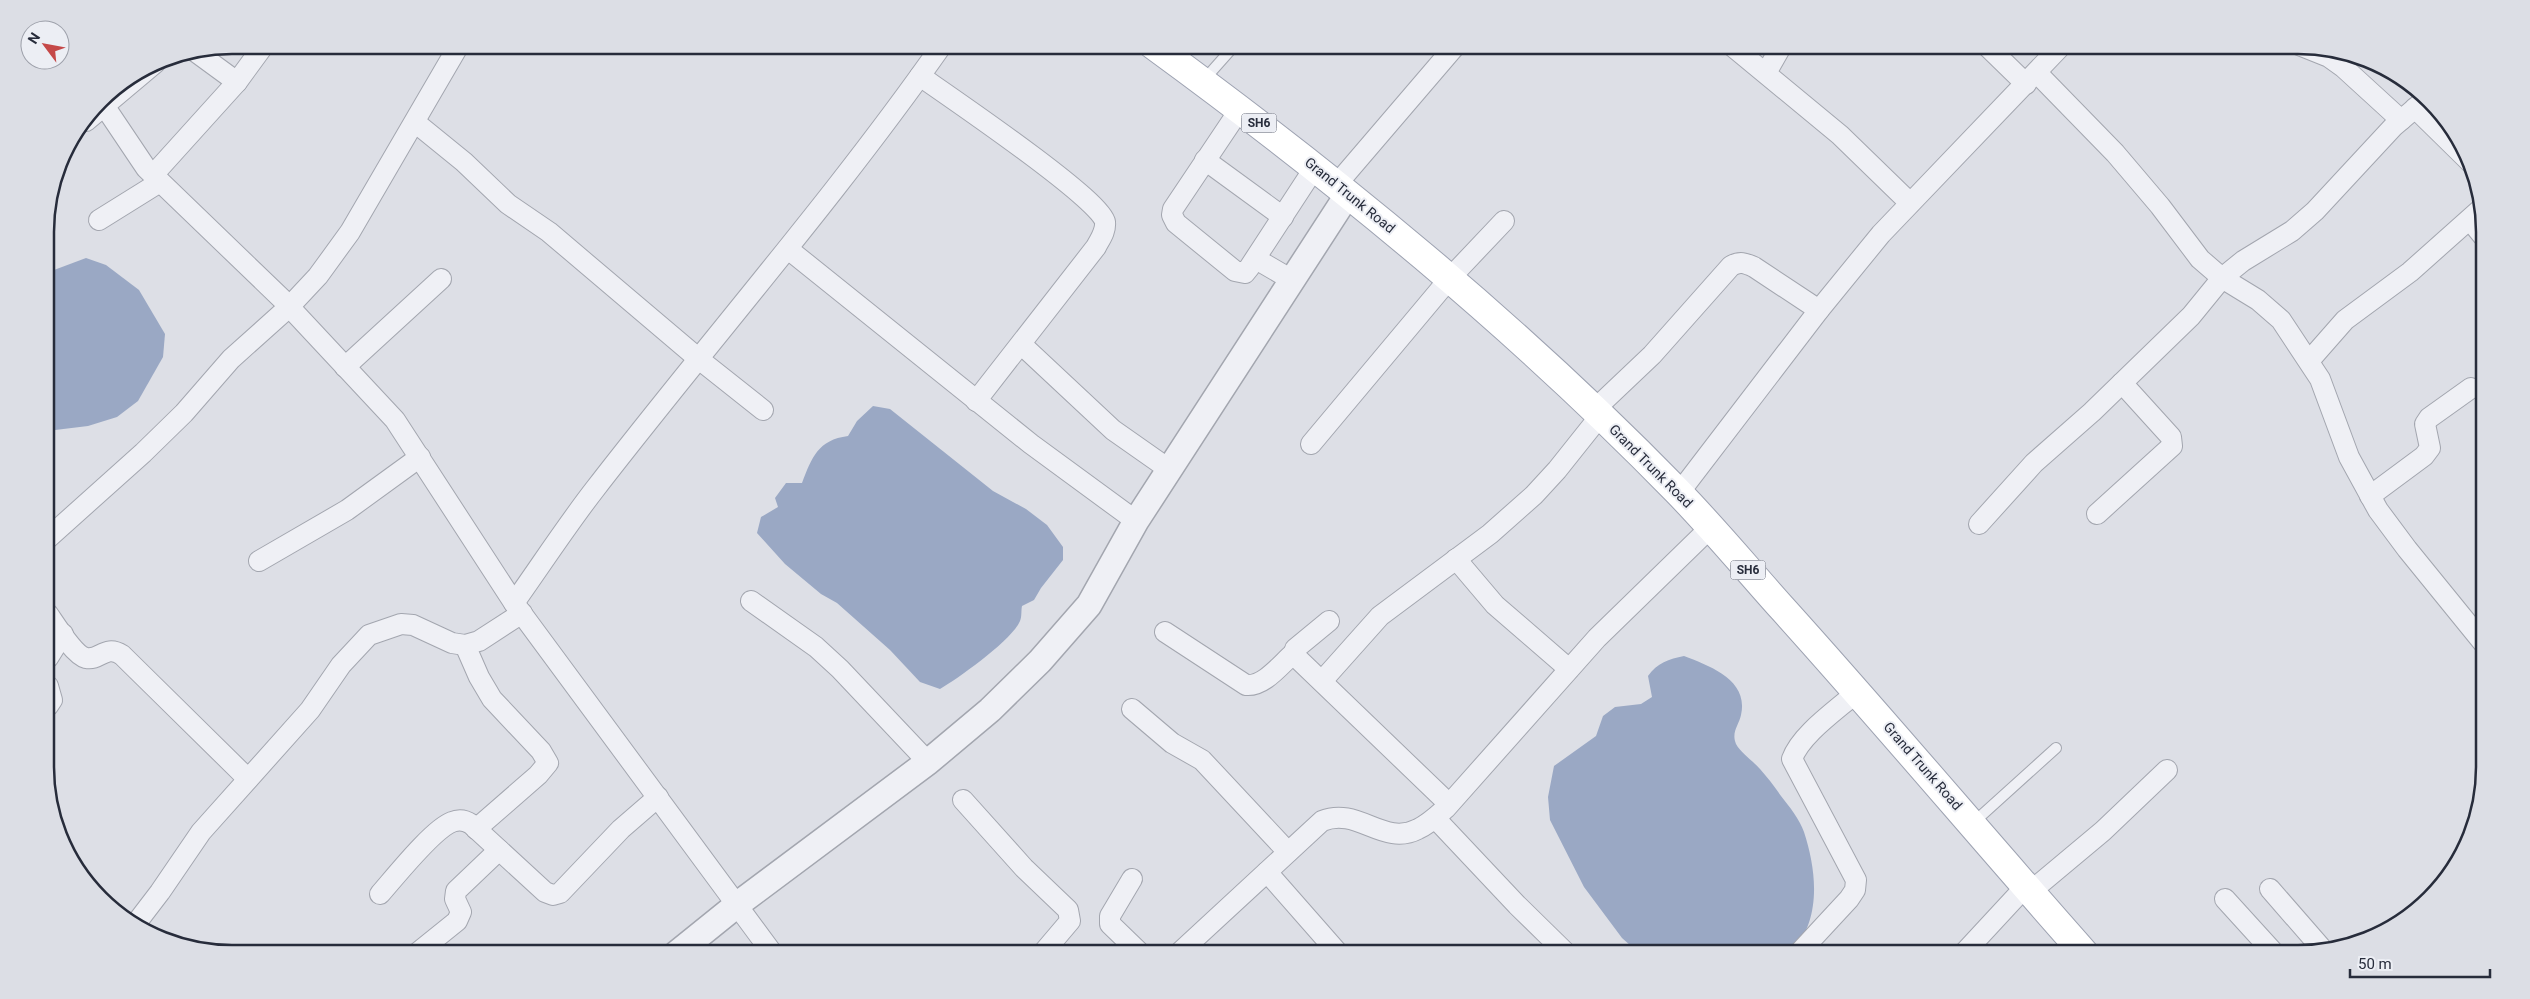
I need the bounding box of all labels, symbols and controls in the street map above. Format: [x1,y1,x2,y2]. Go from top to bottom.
north arrow [20,20,70,70]
text: N [25,30,43,47]
road number: SH6 [1242,114,1276,132]
street label: Grand Trunk Road [1302,154,1398,236]
street label: Grand Trunk Road [1606,421,1696,511]
road number: SH6 [1730,560,1766,580]
street label: Grand Trunk Road [1880,719,1966,813]
scale bar [2350,946,2490,978]
text: 50 m [2358,955,2392,973]

